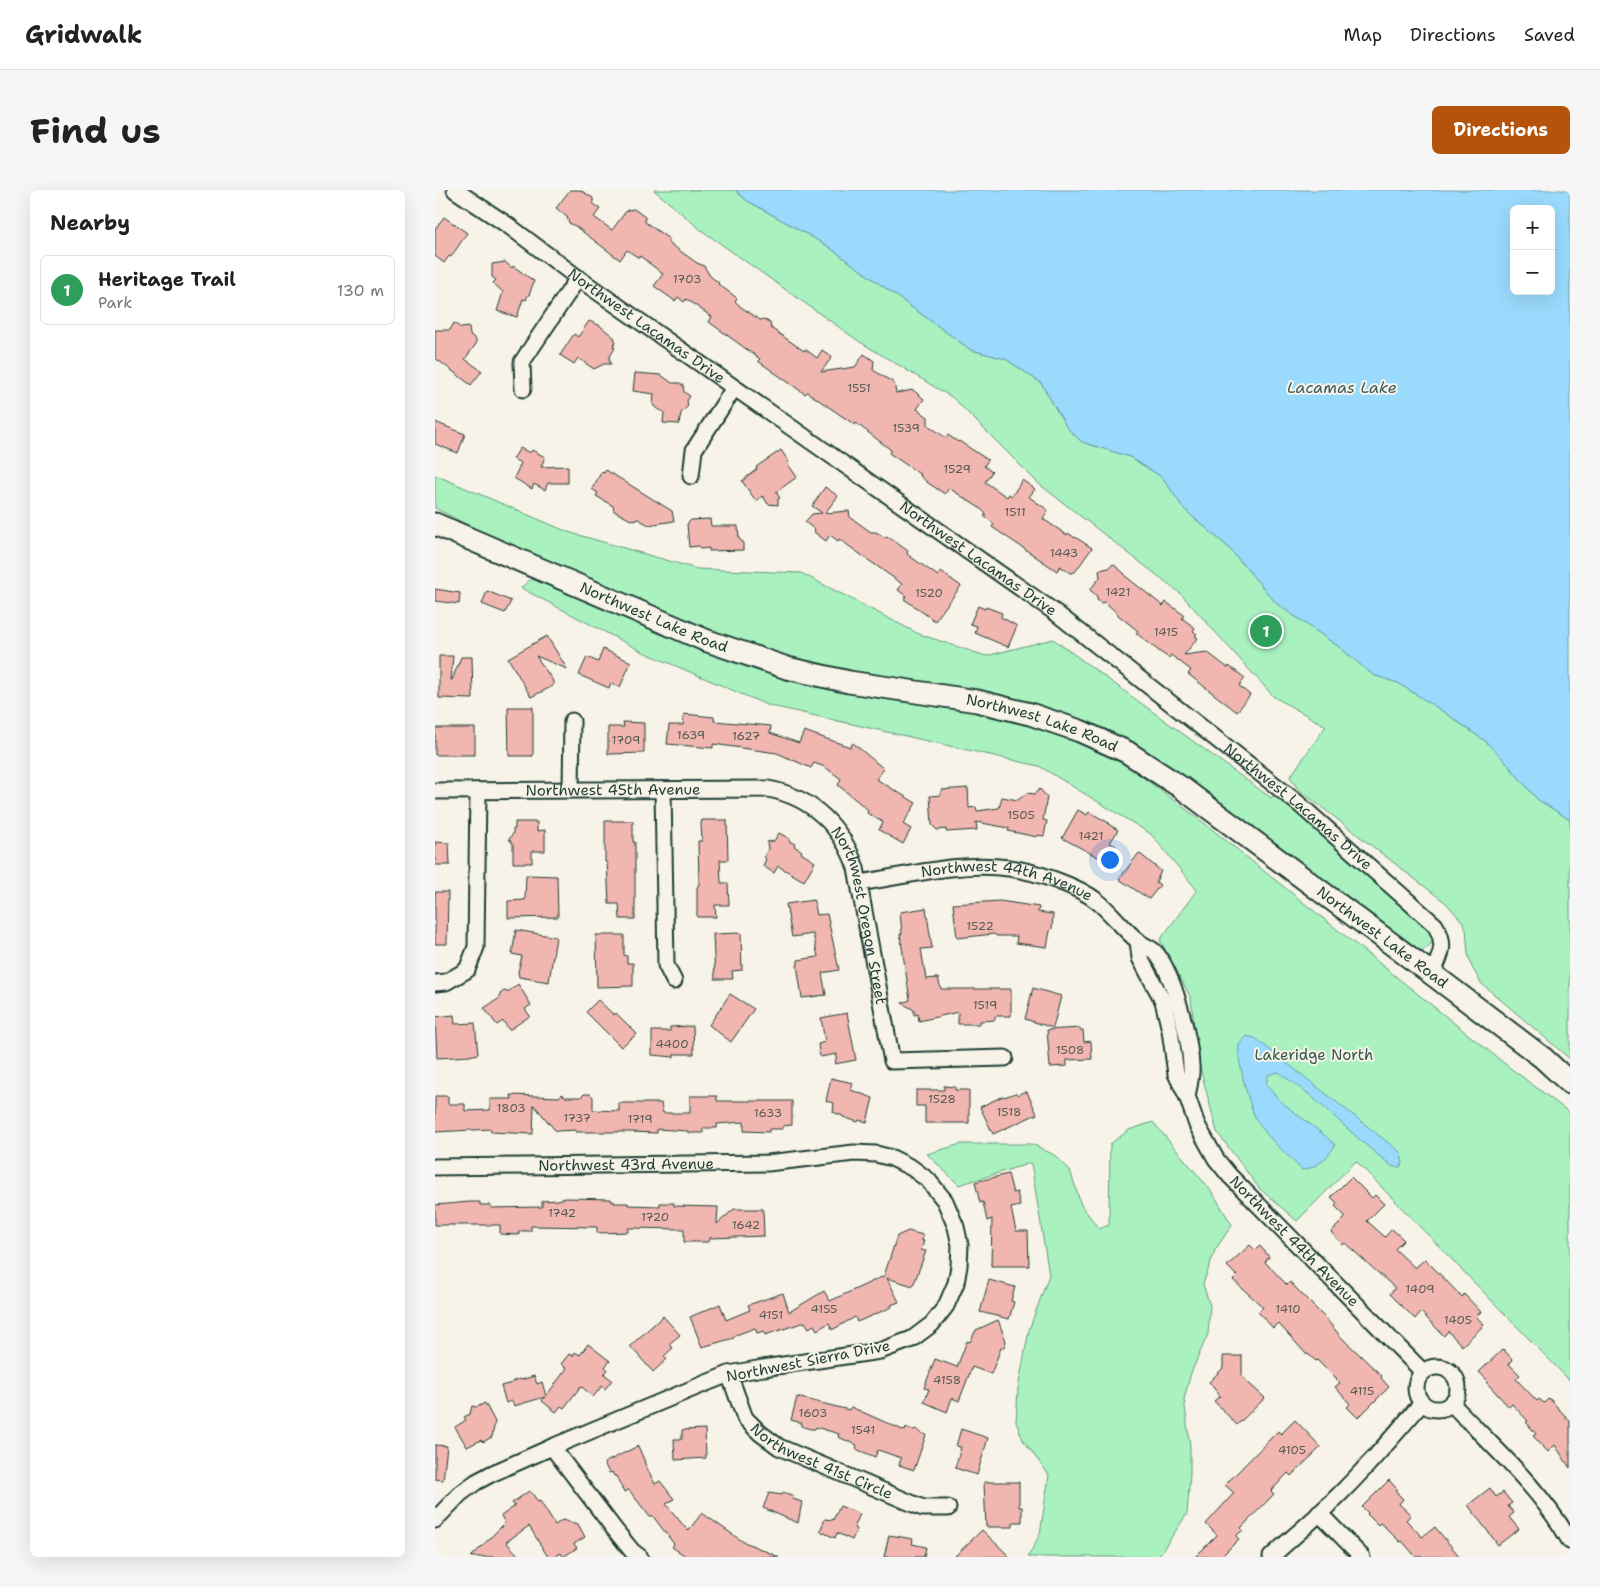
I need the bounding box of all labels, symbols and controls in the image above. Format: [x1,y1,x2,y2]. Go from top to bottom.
text: Gridwalk [25,19,142,51]
text: Map [1344,23,1382,47]
text: Directions [1410,23,1496,47]
text: Saved [1524,23,1575,47]
button: Directions [1432,106,1570,154]
text: Find us [30,107,161,154]
map controls [1510,205,1555,295]
button: + [1510,205,1555,250]
text: Nearby [50,209,130,237]
button: − [1510,250,1555,295]
street label: Northwest Lacamas Drive [564,264,729,388]
text: Heritage Trail [98,267,236,292]
house number: 1703 [673,271,701,287]
text: 1 [63,280,71,301]
text: 130 m [337,280,384,301]
text: Park [98,292,132,313]
water label: Lacamas Lake [1287,377,1397,398]
house number: 1551 [847,380,871,396]
house number: 1539 [892,420,920,436]
house number: 1529 [943,461,971,477]
street label: Northwest Lacamas Drive [896,496,1061,621]
house number: 1511 [1004,504,1026,520]
house number: 1443 [1050,545,1078,561]
street label: Northwest Lake Road [577,577,731,657]
house number: 1421 [1106,584,1130,600]
house number: 1520 [915,585,943,601]
pin: 1 [1250,612,1282,650]
house number: 1415 [1154,624,1178,640]
street label: Northwest Lake Road [965,689,1122,757]
house number: 1639 [677,727,705,743]
house number: 1627 [732,728,760,744]
house number: 1709 [612,732,640,748]
street label: Northwest Lacamas Drive [1220,739,1376,874]
street label: Northwest 45th Avenue [525,779,701,800]
house number: 1505 [1007,807,1035,823]
street label: Northwest Oregon Street [827,822,891,1006]
house number: 1421 [1079,828,1103,844]
your location [1097,847,1123,873]
street label: Northwest 44th Avenue [919,856,1097,906]
street label: Northwest Lake Road [1313,882,1453,993]
house number: 1522 [966,918,994,934]
house number: 1519 [973,997,997,1013]
house number: 4400 [655,1036,689,1052]
house number: 1508 [1056,1042,1084,1058]
park label: Lakeridge North [1255,1045,1373,1065]
house number: 1528 [928,1091,956,1107]
house number: 1803 [496,1100,526,1116]
house number: 1518 [997,1104,1021,1120]
house number: 1633 [754,1105,782,1121]
house number: 1737 [563,1110,591,1126]
house number: 1719 [627,1111,653,1127]
street label: Northwest 43rd Avenue [538,1154,714,1176]
street label: Northwest 44th Avenue [1225,1171,1363,1311]
house number: 1742 [548,1205,576,1221]
house number: 1720 [641,1209,669,1225]
house number: 1642 [732,1217,760,1233]
house number: 1409 [1405,1281,1435,1297]
house number: 4155 [811,1301,837,1317]
house number: 1410 [1275,1301,1301,1317]
house number: 4151 [759,1307,783,1323]
house number: 1405 [1444,1312,1472,1328]
street label: Northwest Sierra Drive [724,1335,892,1387]
house number: 4158 [933,1372,961,1388]
house number: 4115 [1350,1383,1374,1399]
house number: 1603 [799,1405,827,1421]
street label: Northwest 41st Circle [746,1419,896,1504]
house number: 1541 [851,1422,875,1438]
house number: 4105 [1278,1442,1306,1458]

